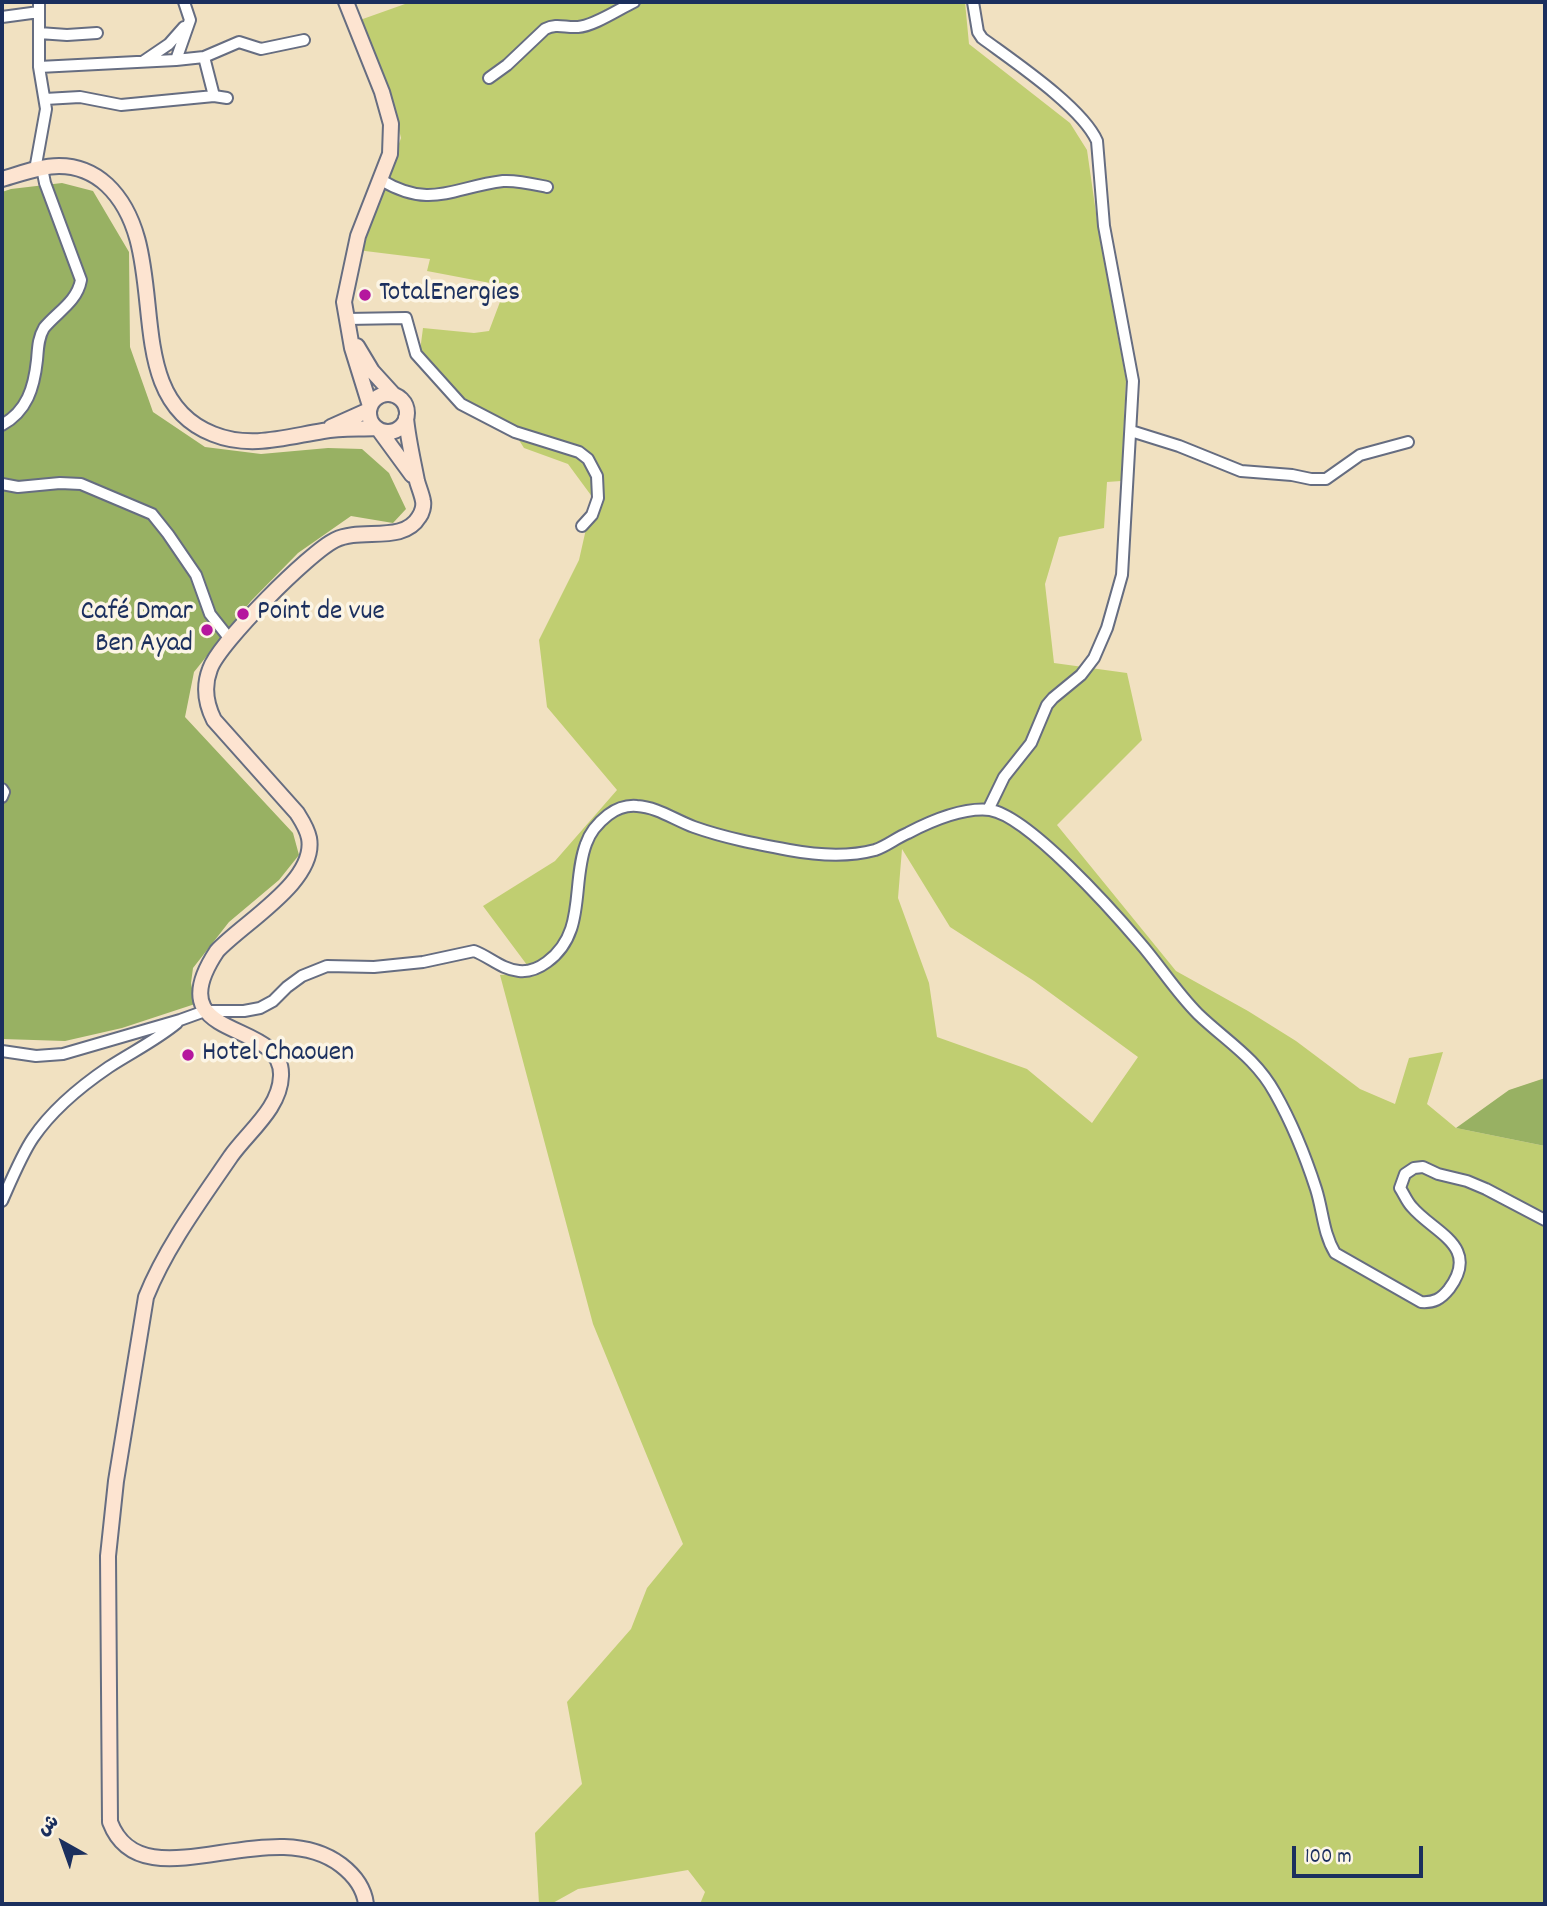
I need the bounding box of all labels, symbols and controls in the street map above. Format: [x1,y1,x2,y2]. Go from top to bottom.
place label: TotalEnergies [379,278,520,312]
marker: TotalEnergies [357,287,373,303]
place label: Café Dmar Ben Ayad [80,597,193,663]
place label: Point de vue [257,597,385,631]
marker: Point de vue [235,606,251,622]
marker: Café Dmar Ben Ayad [199,622,215,638]
place label: Hotel Chaouen [202,1038,354,1072]
marker: Hotel Chaouen [180,1047,196,1063]
north arrow [28,1808,98,1878]
text: ش [32,1809,66,1844]
scale bar [1295,1832,1426,1876]
text: 100 m [1305,1843,1352,1873]

